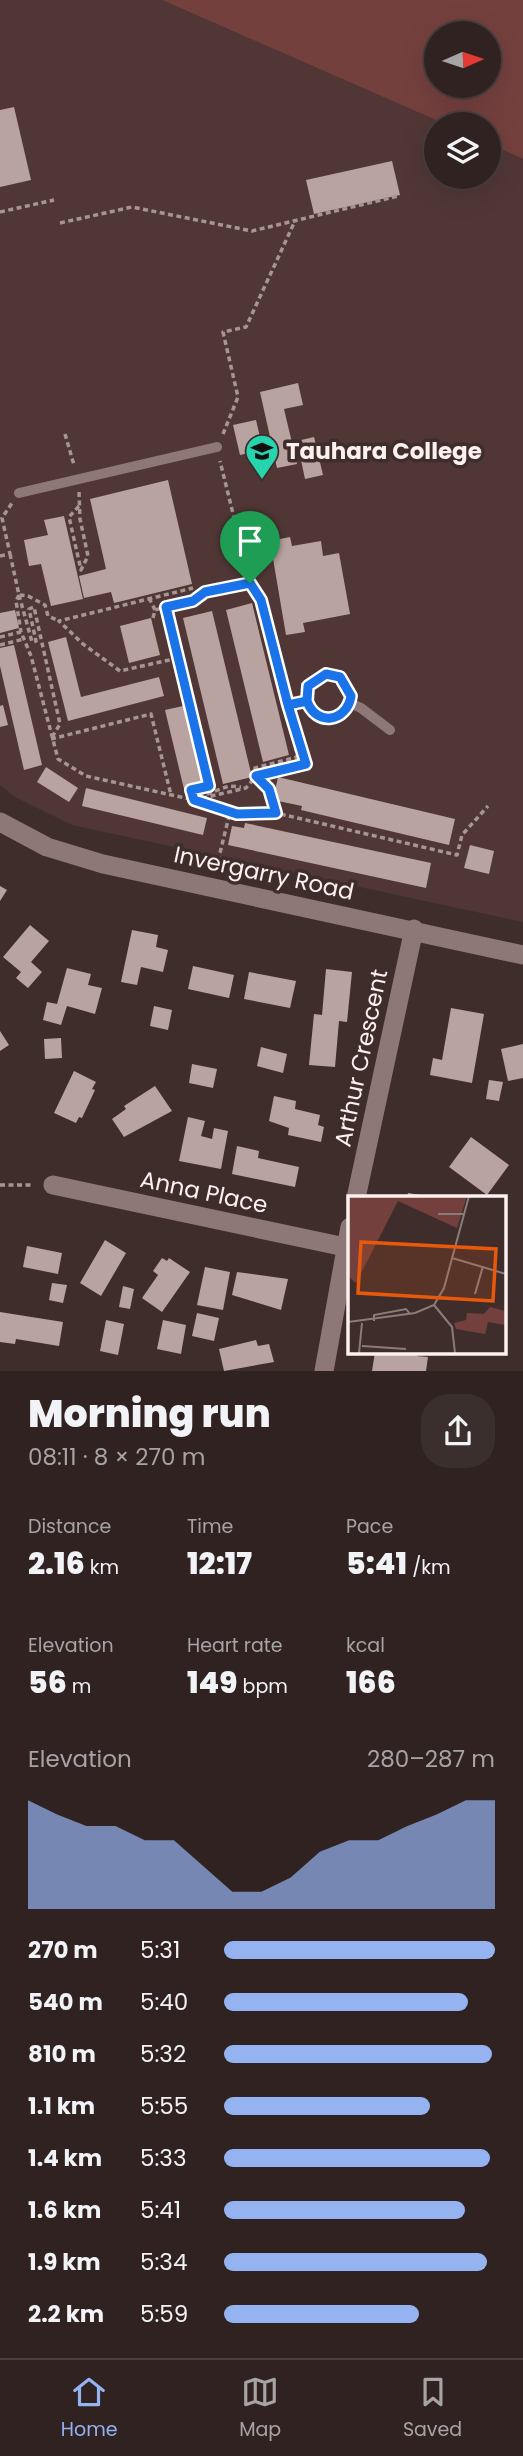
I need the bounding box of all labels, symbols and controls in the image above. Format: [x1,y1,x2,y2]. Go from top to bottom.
north arrow [424,21,500,98]
map controls [424,21,501,189]
button: layers [424,112,501,189]
school or university icon: Tauhara College [243,432,281,481]
place label: Tauhara College [286,435,482,467]
pin [220,511,280,583]
icon: arrive [231,522,269,560]
street label: Invergarry Road [171,838,357,908]
street label: Arthur Crescent [327,966,395,1150]
street label: Anna Place [137,1163,271,1221]
inset map [348,1196,505,1353]
text: Morning run [28,1387,271,1440]
button: share [421,1394,495,1468]
text: 08:11 · 8 × 270 m [28,1441,205,1473]
text: Distance [28,1513,111,1540]
text: Time [187,1513,233,1540]
text: Pace [346,1513,393,1540]
text: 2.16 [28,1542,85,1585]
text: 12:17 [187,1542,252,1585]
text: 5:41 [346,1542,407,1585]
text: km [85,1554,119,1581]
text: /km [407,1554,451,1581]
text: Elevation [28,1632,114,1659]
text: Heart rate [187,1632,282,1659]
text: kcal [346,1632,385,1659]
text: 56 [28,1661,67,1704]
text: 149 [187,1661,238,1704]
text: 166 [346,1661,396,1704]
text: m [67,1673,91,1700]
text: bpm [238,1673,288,1700]
text: Elevation [28,1743,132,1775]
text: 280–287 m [367,1743,495,1775]
text: 270 m [28,1934,98,1966]
text: 5:31 [140,1934,180,1966]
text: 540 m [28,1986,103,2018]
text: 5:40 [140,1986,188,2018]
text: 810 m [28,2038,96,2070]
text: 5:32 [140,2038,186,2070]
text: 1.1 km [28,2090,95,2122]
text: 5:55 [140,2090,188,2122]
text: 1.4 km [28,2142,102,2174]
text: 5:33 [140,2142,186,2174]
text: 1.6 km [28,2194,101,2226]
text: 5:41 [140,2194,181,2226]
text: 1.9 km [28,2246,101,2278]
text: 5:34 [140,2246,187,2278]
text: 2.2 km [28,2298,104,2330]
text: 5:59 [140,2298,188,2330]
tab: Home [61,2373,118,2444]
tab: Map [239,2373,281,2444]
tab: Saved [403,2373,462,2444]

